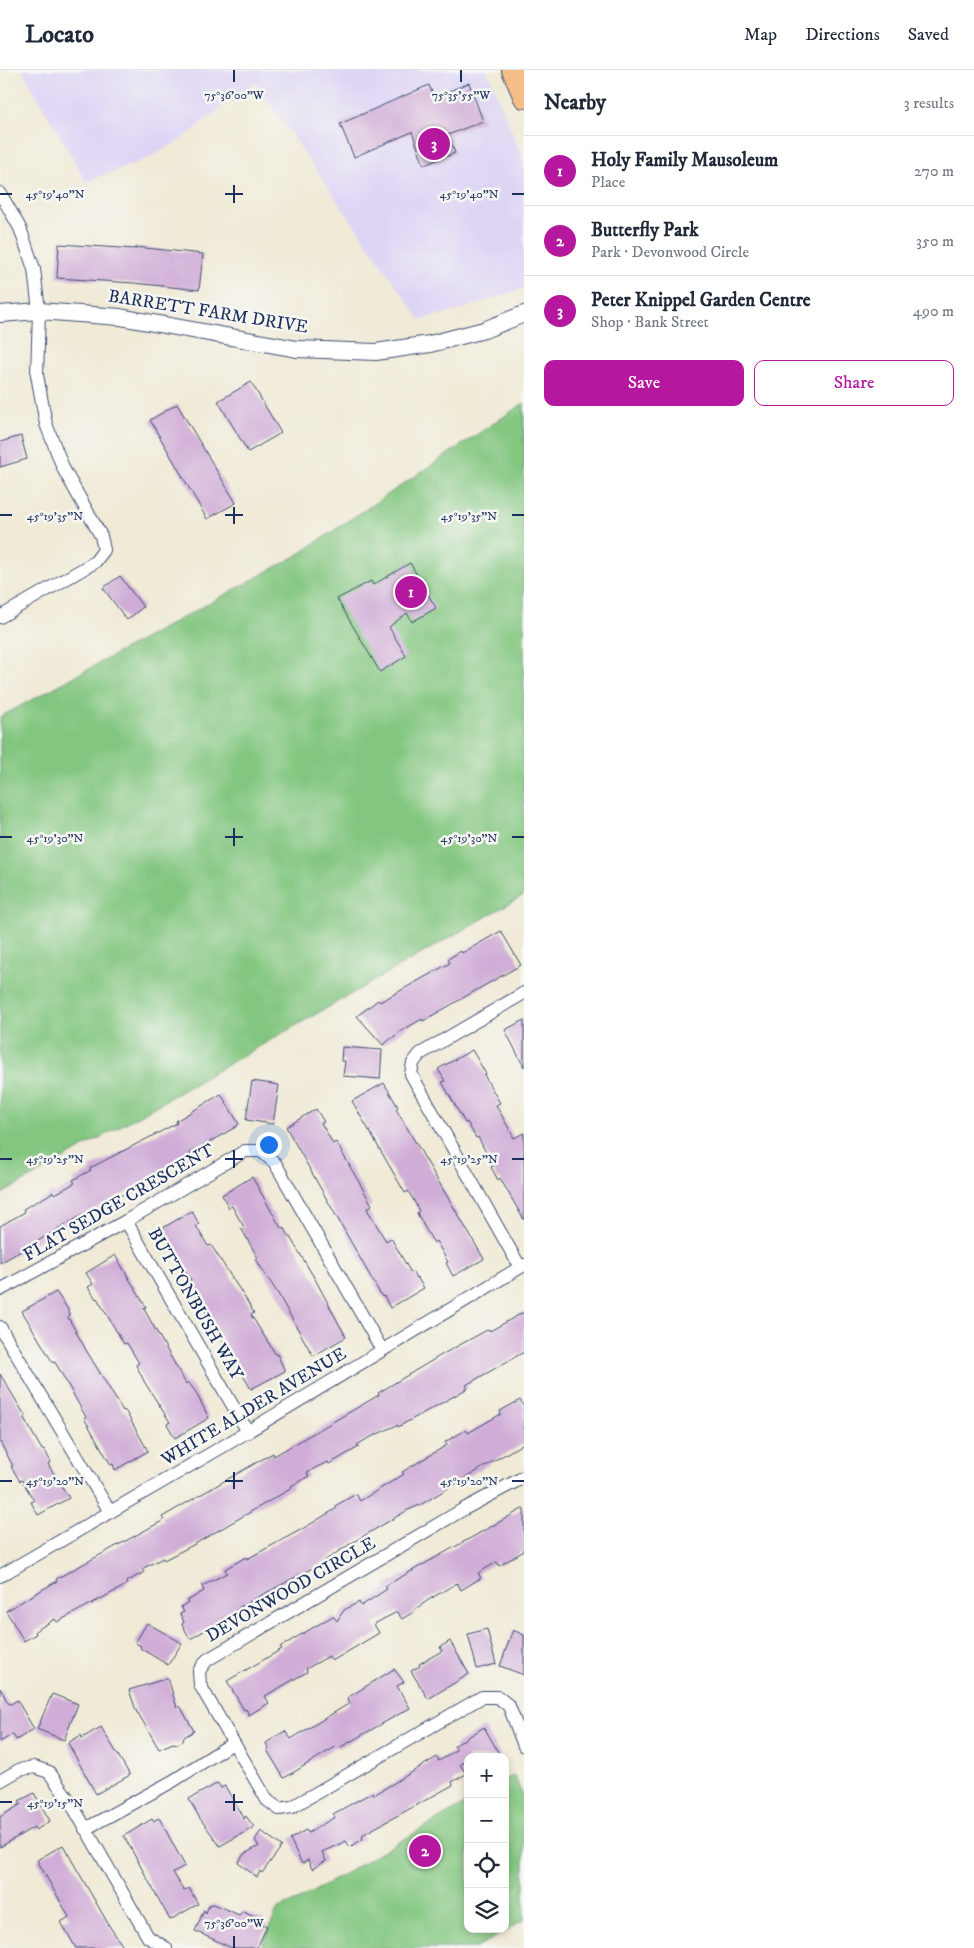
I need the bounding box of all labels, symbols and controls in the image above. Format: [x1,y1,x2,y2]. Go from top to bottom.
text: Locato [25,20,94,50]
text: Map [744,24,777,46]
text: Directions [805,24,880,46]
text: Saved [908,24,949,46]
text: 75°36'00"W [204,88,265,103]
text: 75°35'55"W [432,88,491,103]
text: Nearby [544,90,606,116]
text: 3 results [904,93,954,113]
pin: 3 [418,125,450,163]
text: Holy Family Mausoleum [591,149,778,172]
text: 1 [557,161,563,181]
text: 270 m [914,161,954,181]
text: Place [591,172,625,192]
text: 45°19'40"N [25,187,85,202]
text: 45°19'40"N [439,187,499,202]
text: Butterfly Park [591,219,699,242]
text: 2 [556,231,564,251]
text: 350 m [916,231,954,251]
text: Park · Devonwood Circle [591,242,749,262]
street label: BARRETT FARM DRIVE [107,285,310,339]
text: Peter Knippel Garden Centre [591,289,811,312]
text: 3 [557,301,563,321]
text: 490 m [913,301,954,321]
text: Shop · Bank Street [591,312,709,332]
button: Save [544,360,744,406]
button: Share [754,360,954,406]
text: 45°19'35"N [27,509,83,524]
text: 45°19'35"N [441,509,497,524]
pin: 1 [395,573,427,611]
text: 45°19'30"N [27,831,84,846]
text: 45°19'30"N [441,831,498,846]
your location [256,1132,282,1158]
street label: FLAT SEDGE CRESCENT [20,1139,219,1267]
text: 45°19'25"N [26,1152,84,1167]
text: 45°19'25"N [440,1152,498,1167]
street label: BUTTONBUSH WAY [142,1224,248,1385]
street label: WHITE ALDER AVENUE [157,1343,351,1472]
text: 45°19'20"N [26,1474,84,1489]
text: 45°19'20"N [440,1474,498,1489]
street label: DEVONWOOD CIRCLE [202,1532,380,1648]
map controls [464,1753,509,1933]
button: + [464,1753,509,1798]
text: 45°19'15"N [27,1796,83,1811]
button: − [464,1798,509,1843]
pin: 2 [409,1832,441,1870]
button: locate [464,1843,509,1888]
button: layers [464,1888,509,1933]
text: 75°36'00"W [204,1916,265,1931]

